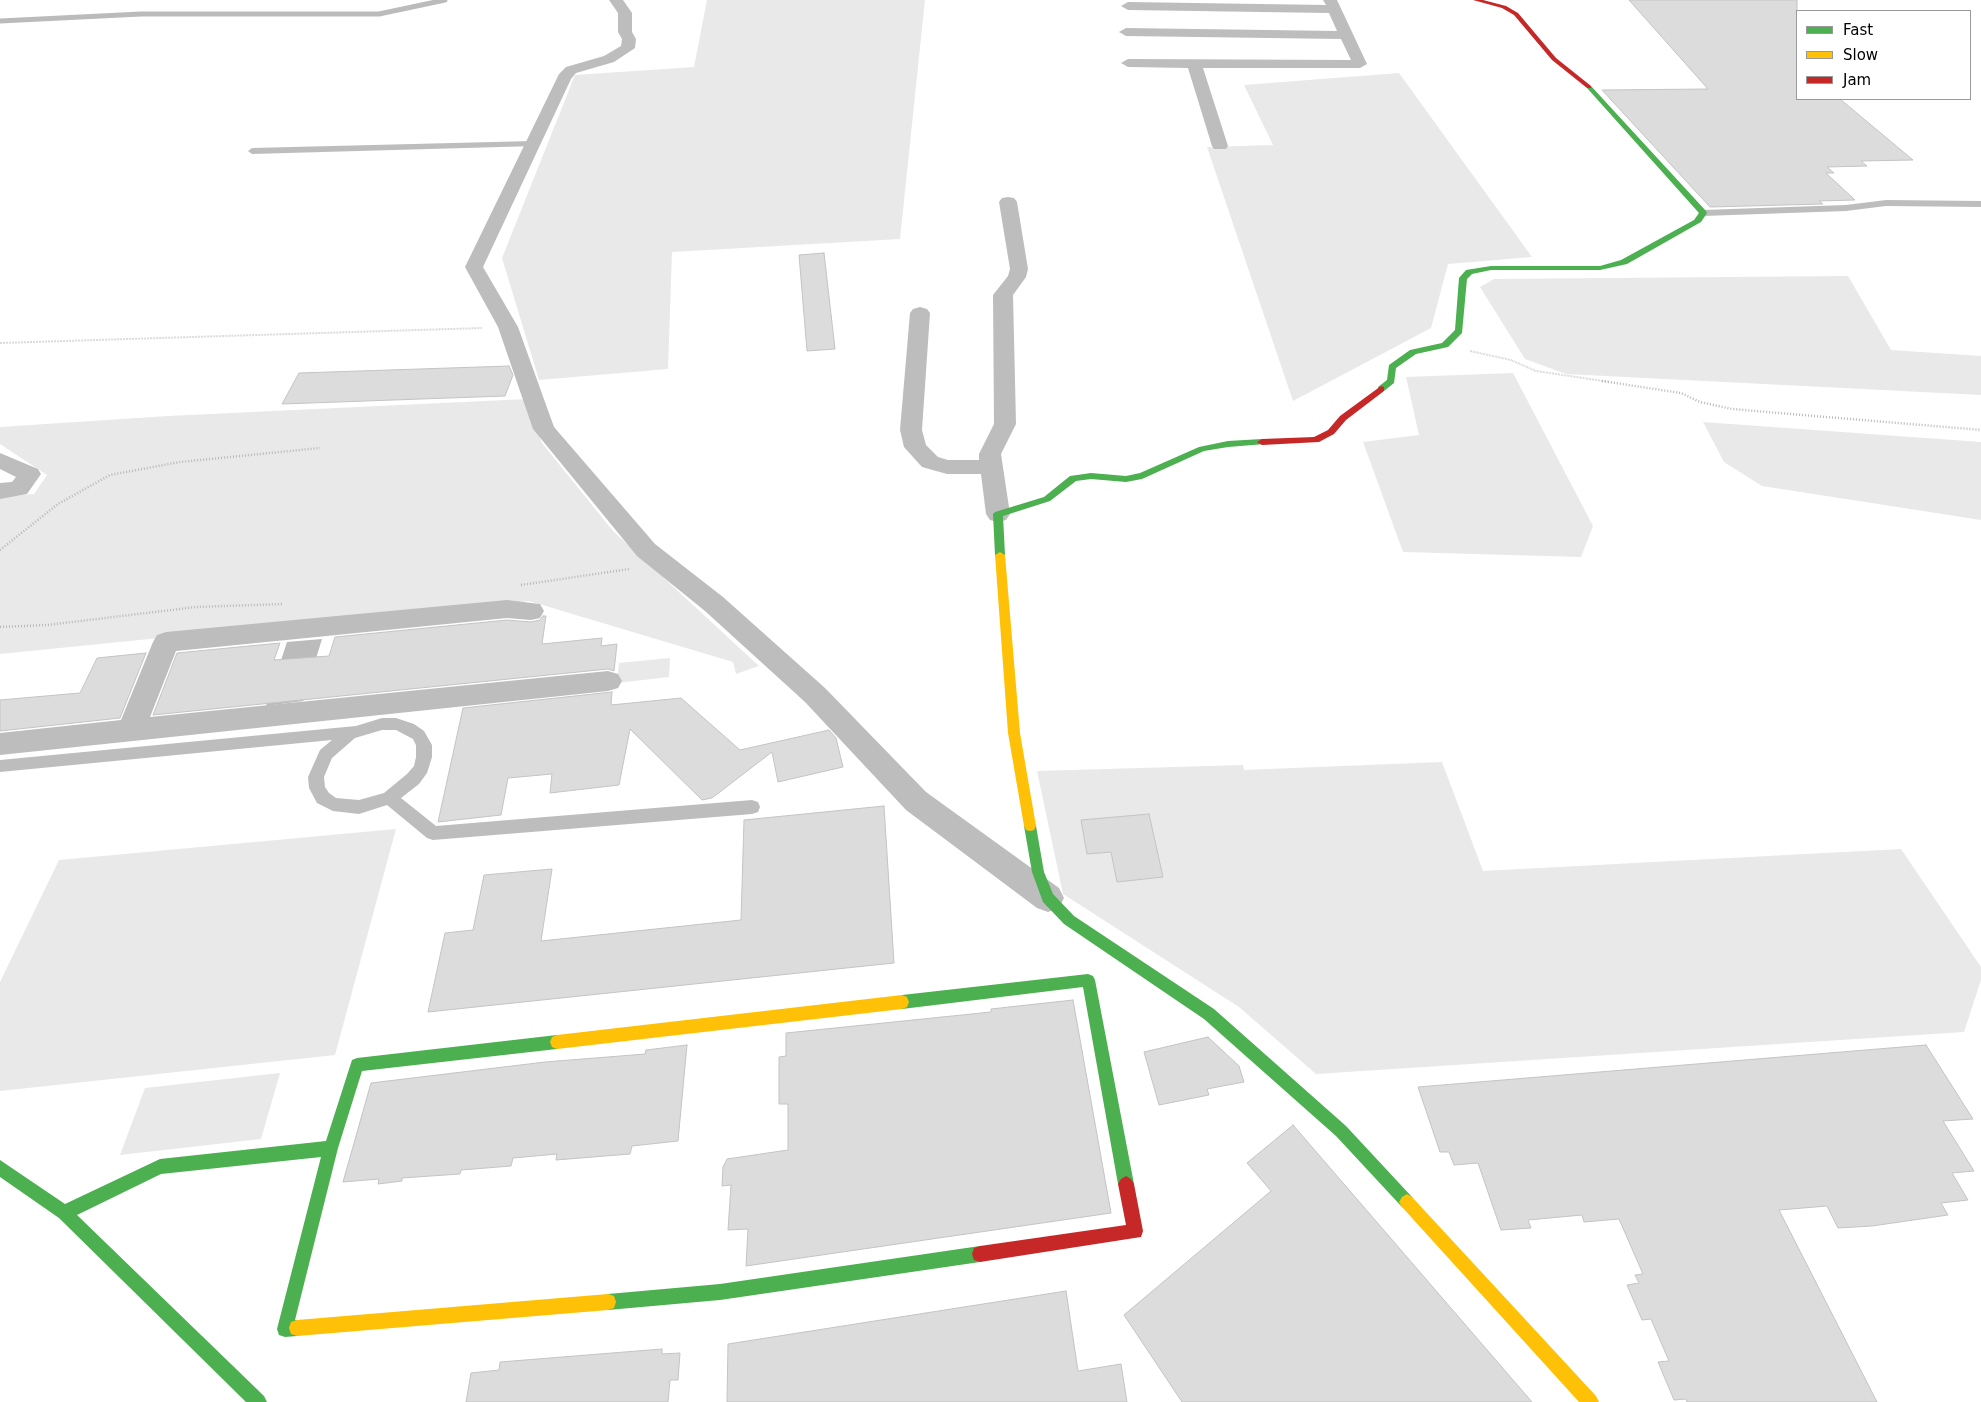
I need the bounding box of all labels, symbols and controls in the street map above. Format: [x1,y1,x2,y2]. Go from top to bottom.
legend [1796,10,1971,100]
text: Fast [1843,21,1873,39]
text: Slow [1843,46,1878,64]
text: Jam [1843,71,1871,89]

